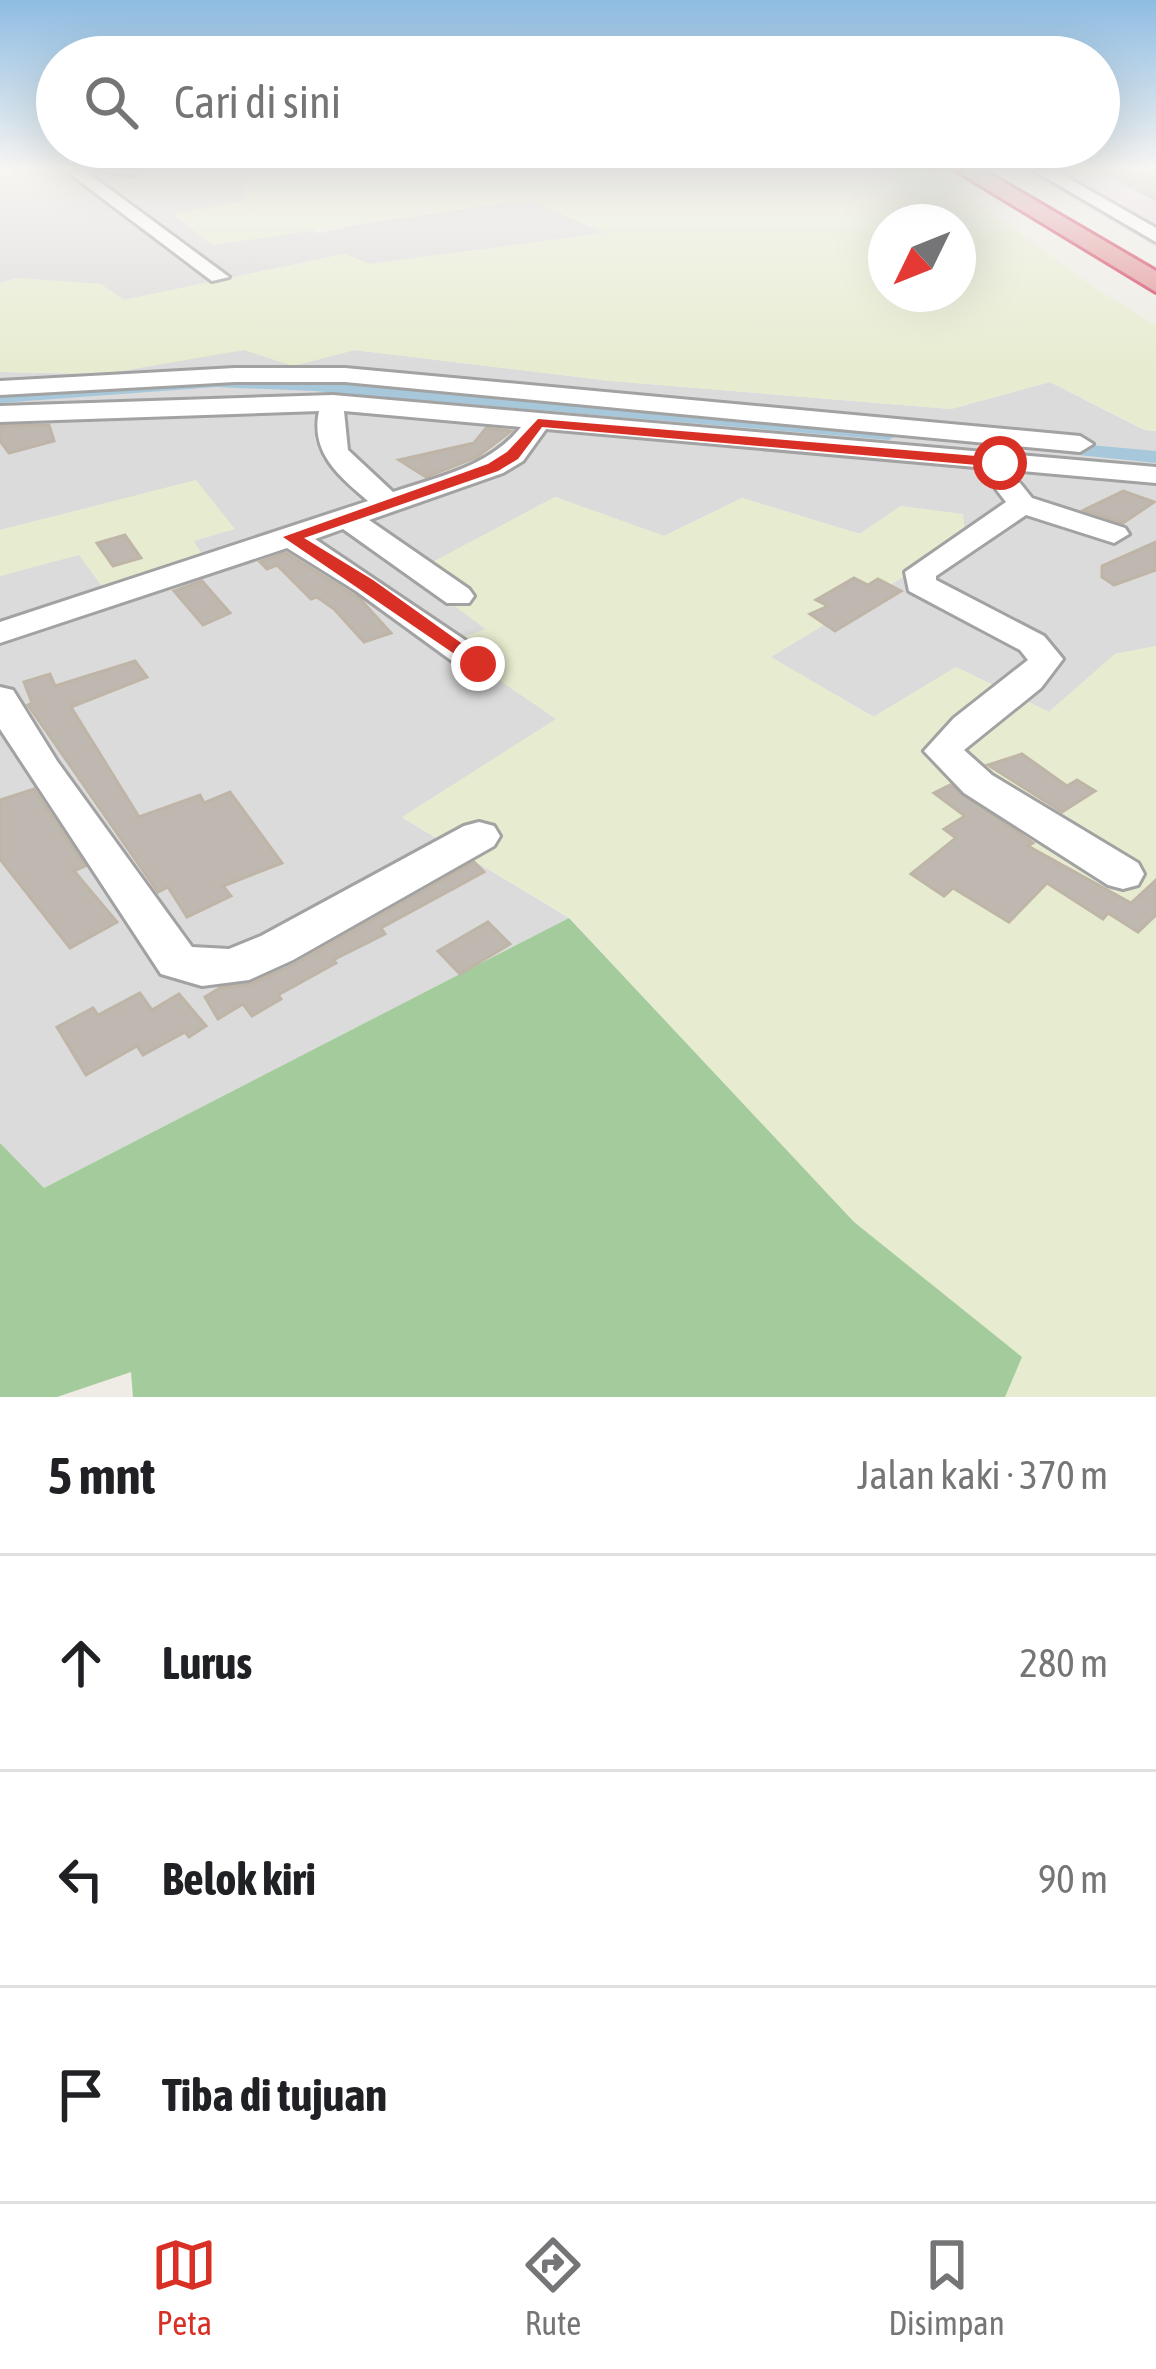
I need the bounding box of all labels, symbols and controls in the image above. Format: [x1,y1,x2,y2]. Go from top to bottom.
search box [36,36,1120,168]
icon: search [78,69,144,135]
text: Cari di sini [174,76,341,128]
north arrow [868,204,976,312]
route start [973,436,1027,490]
route end [451,637,505,691]
text: 5 mnt [48,1446,155,1505]
text: Jalan kaki · 370 m [857,1453,1108,1497]
icon: ahead [48,1630,114,1696]
text: Lurus [162,1637,252,1689]
text: 280 m [1020,1641,1108,1685]
icon: left [48,1846,114,1912]
text: Belok kiri [162,1853,316,1905]
text: 90 m [1038,1857,1108,1901]
icon: arrive [48,2062,114,2128]
text: Tiba di tujuan [162,2069,387,2121]
tab: Peta [151,2232,217,2342]
tab: Rute [520,2232,586,2342]
tab: Disimpan [889,2232,1005,2342]

